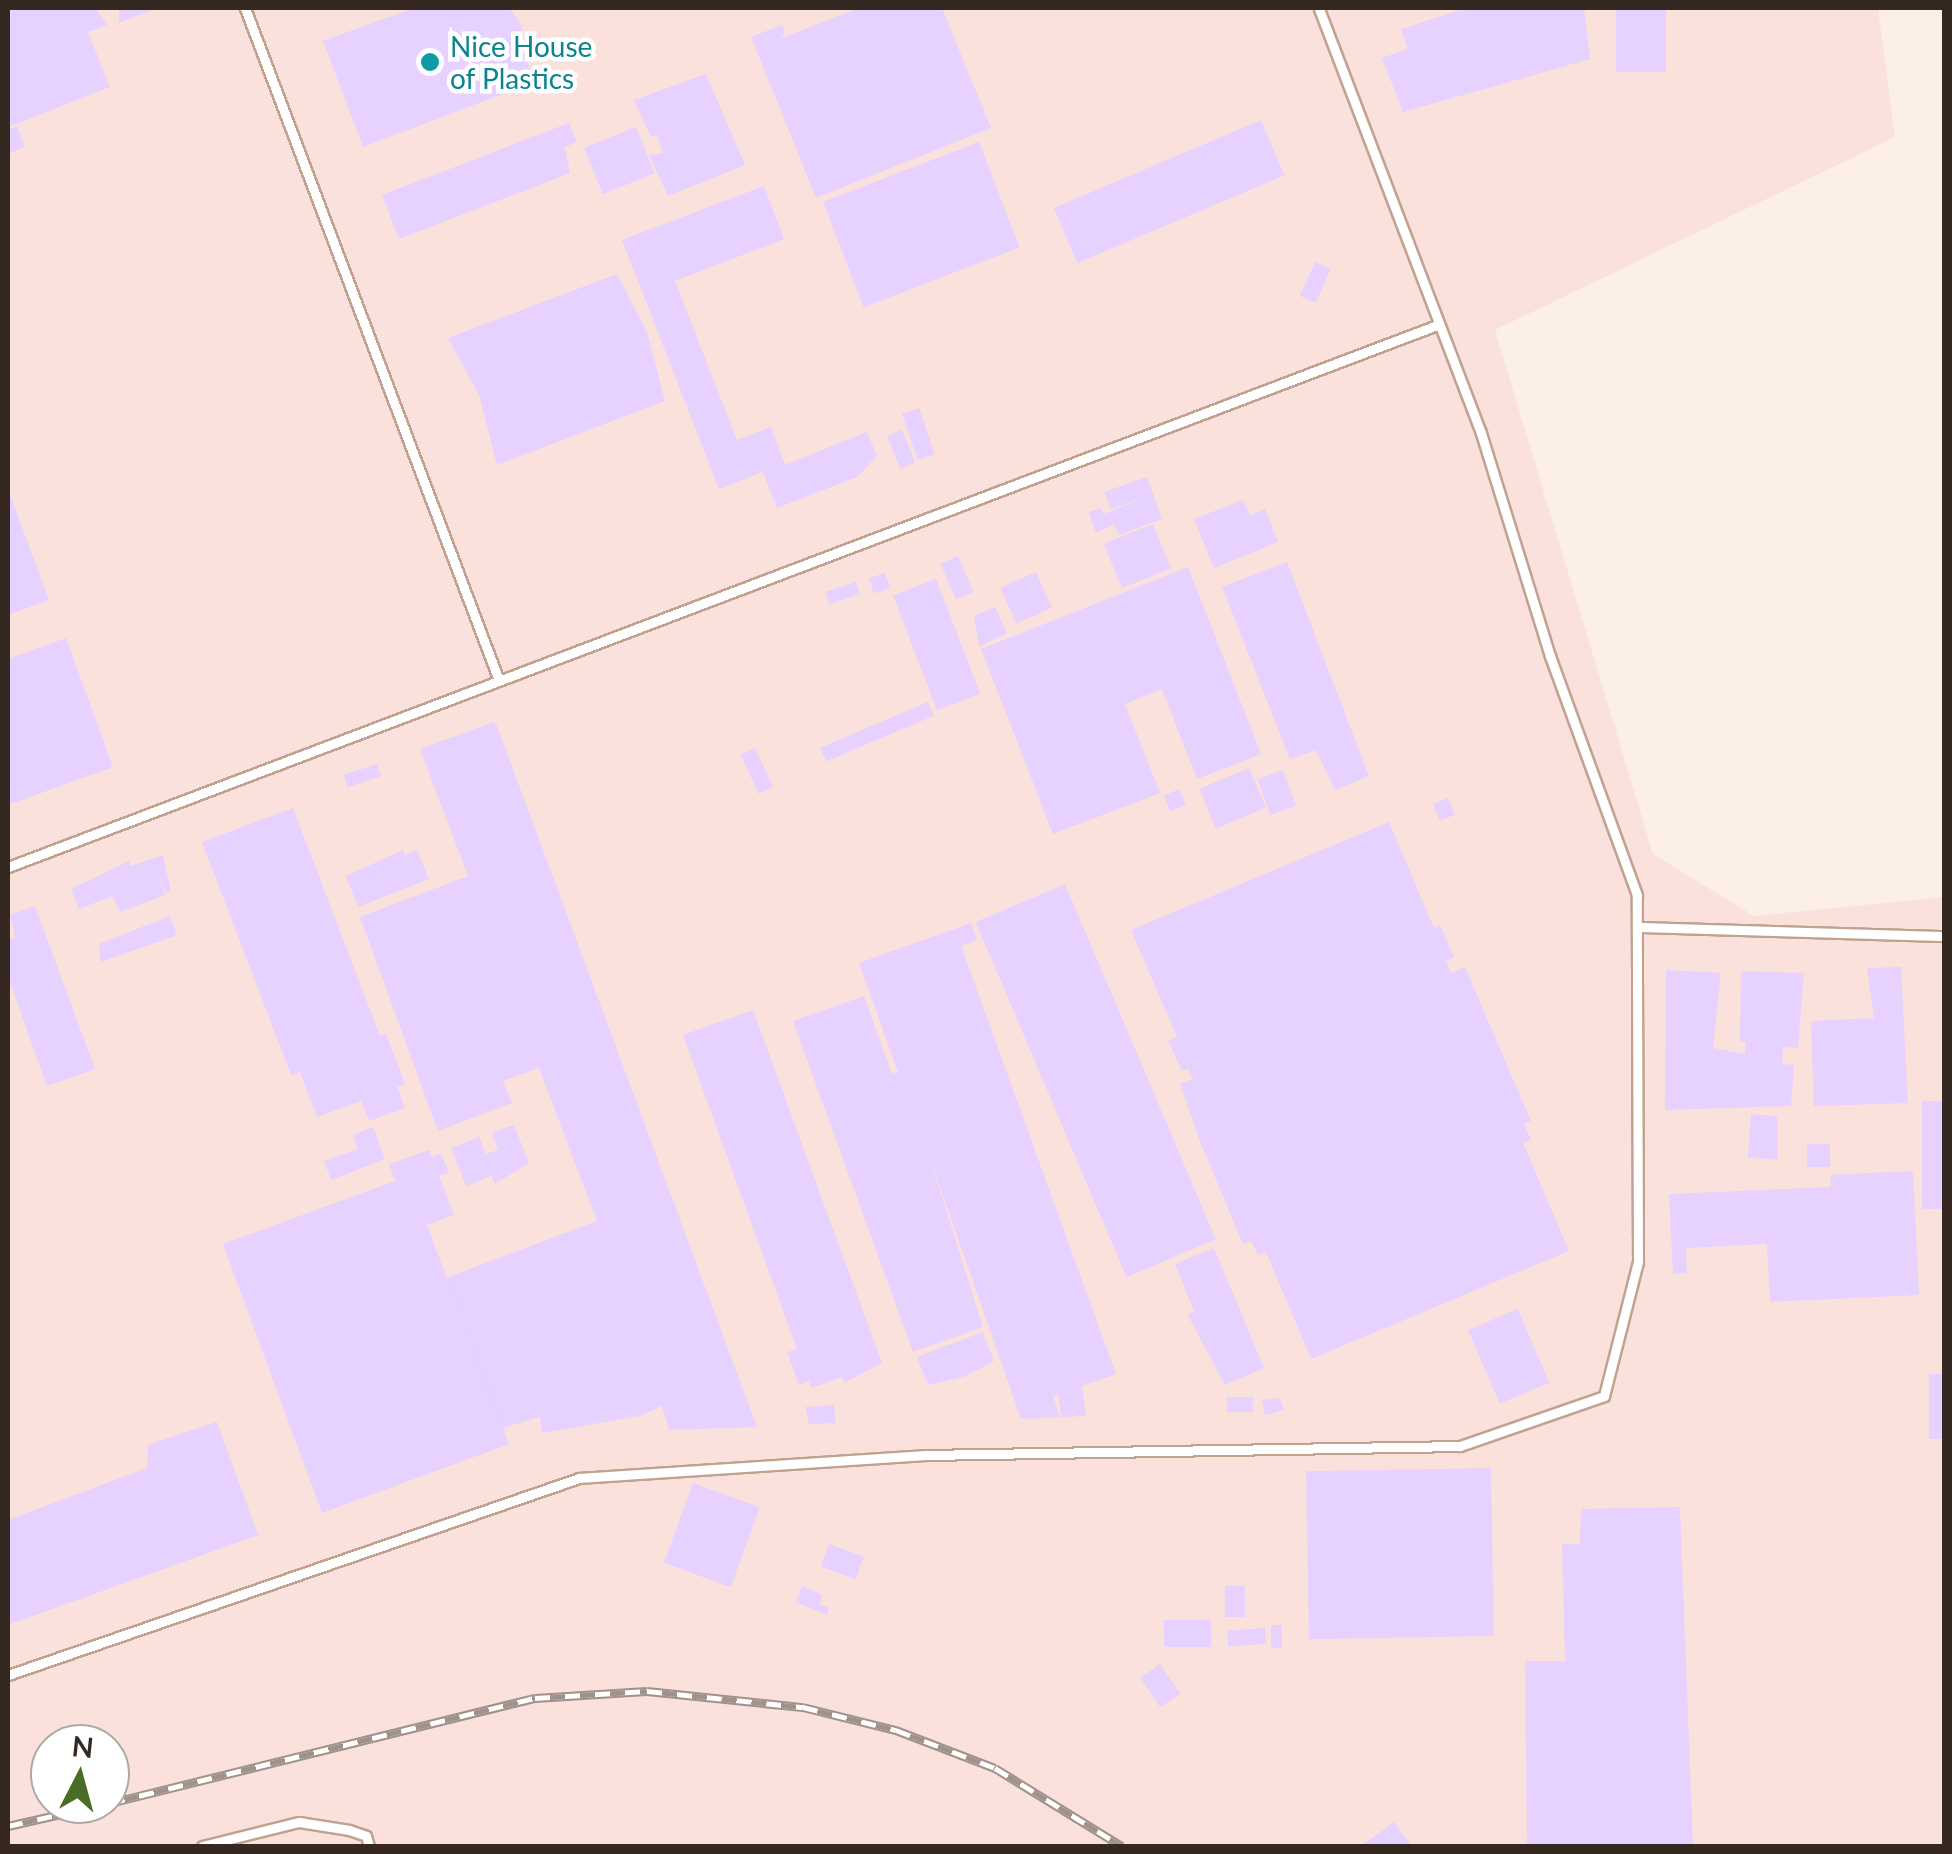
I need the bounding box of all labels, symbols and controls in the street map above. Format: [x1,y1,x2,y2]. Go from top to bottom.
place label: Nice House of Plastics [450,29,592,95]
marker: Nice House of Plastics [419,51,441,73]
north arrow [30,1724,130,1824]
text: N [70,1728,95,1764]

